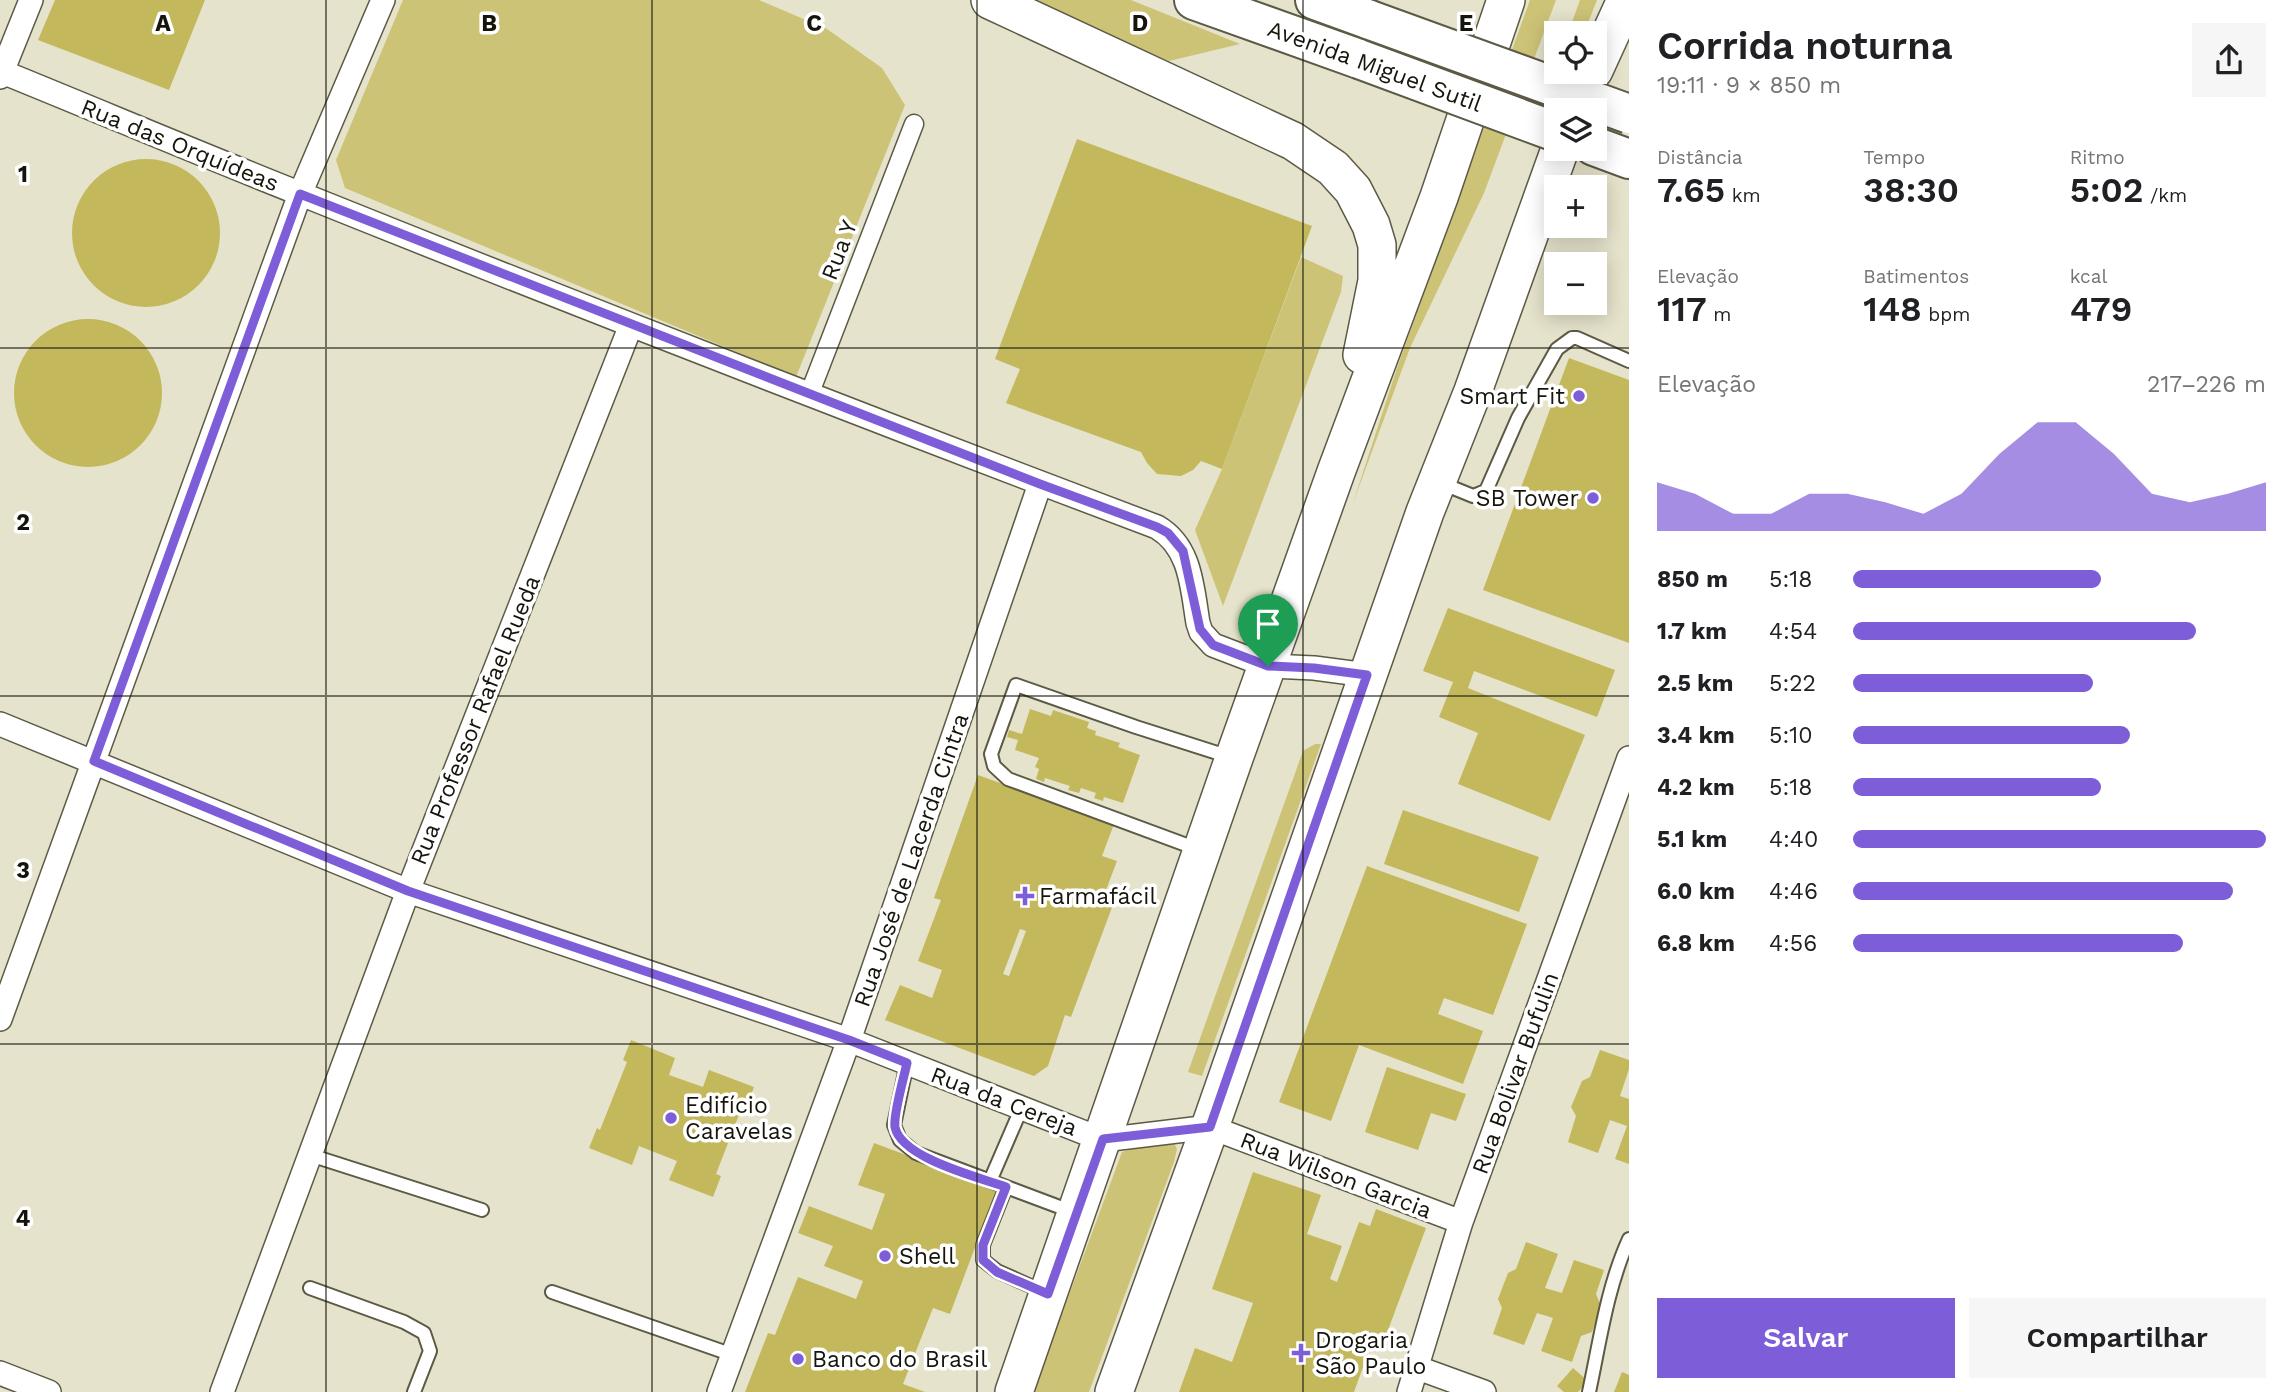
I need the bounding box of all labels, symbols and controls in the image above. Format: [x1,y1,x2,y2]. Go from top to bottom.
text: A [155,10,171,37]
text: B [481,10,497,37]
text: C [806,10,822,37]
text: D [1132,10,1148,37]
text: E [1459,10,1473,37]
street label: Avenida Miguel Sutil [1264,15,1486,118]
map controls [1544,21,1607,315]
button: locate [1544,21,1607,84]
button: share [2192,23,2266,97]
text: Corrida noturna [1657,24,1953,68]
text: 19:11 · 9 × 850 m [1657,72,1841,99]
street label: Rua das Orquídeas [77,93,283,197]
button: layers [1544,98,1607,161]
text: Distância [1657,146,1743,169]
text: Tempo [1863,146,1925,169]
text: Ritmo [2070,146,2125,169]
text: 1 [18,161,28,188]
text: 7.65 [1657,169,1725,211]
text: 38:30 [1863,169,1959,211]
text: 5:02 [2070,169,2143,211]
button: + [1544,175,1607,238]
text: km [1725,184,1761,207]
text: /km [2143,184,2187,207]
street label: Rua Y [816,217,863,284]
button: − [1544,252,1607,315]
text: Elevação [1657,265,1739,288]
text: Batimentos [1863,265,1969,288]
text: kcal [2070,265,2107,288]
text: 117 [1657,288,1707,330]
text: 148 [1863,288,1922,330]
text: 479 [2070,288,2132,330]
text: m [1707,303,1731,326]
text: bpm [1922,303,1970,326]
text: Elevação [1657,371,1756,398]
text: 217–226 m [2147,371,2266,398]
place label: Smart Fit [1459,383,1565,410]
marker: Smart Fit [1571,388,1587,404]
place label: SB Tower [1476,485,1579,512]
marker: SB Tower [1585,490,1601,506]
text: 2 [16,509,30,536]
text: 850 m [1657,566,1728,593]
text: 5:18 [1769,566,1812,593]
street label: Rua Professor Rafael Rueda [405,572,546,869]
pin [1238,594,1298,666]
icon: arrive [1249,605,1287,643]
text: 1.7 km [1657,618,1727,645]
text: 4:54 [1769,618,1817,645]
text: 2.5 km [1657,670,1733,697]
text: 5:22 [1769,670,1816,697]
street label: Rua José de Lacerda Cintra [848,710,975,1011]
text: 3.4 km [1657,722,1735,749]
text: 5:10 [1769,722,1812,749]
text: 4.2 km [1657,774,1735,801]
text: 5:18 [1769,774,1812,801]
text: 5.1 km [1657,826,1727,853]
text: 4:40 [1769,826,1818,853]
text: 3 [16,857,30,884]
text: 6.0 km [1657,878,1735,905]
text: 4:46 [1769,878,1818,905]
place label: Farmafácil [1039,883,1156,910]
marker: Farmafácil [1017,888,1033,904]
text: 6.8 km [1657,930,1735,957]
text: 4:56 [1769,930,1817,957]
street label: Rua Bolivar Bufulin [1466,969,1565,1178]
street label: Rua da Cereja [927,1061,1081,1142]
place label: Edifício Caravelas [685,1092,793,1145]
marker: Edifício Caravelas [663,1110,679,1126]
street label: Rua Wilson Garcia [1236,1126,1435,1224]
text: 4 [16,1205,31,1232]
place label: Shell [899,1243,955,1270]
marker: Shell [877,1248,893,1264]
button: Salvar [1657,1298,1955,1378]
button: Compartilhar [1969,1298,2266,1378]
place label: Drogaria São Paulo [1315,1327,1426,1380]
marker: Drogaria São Paulo [1293,1345,1309,1361]
place label: Banco do Brasil [812,1346,987,1373]
marker: Banco do Brasil [790,1351,806,1367]

